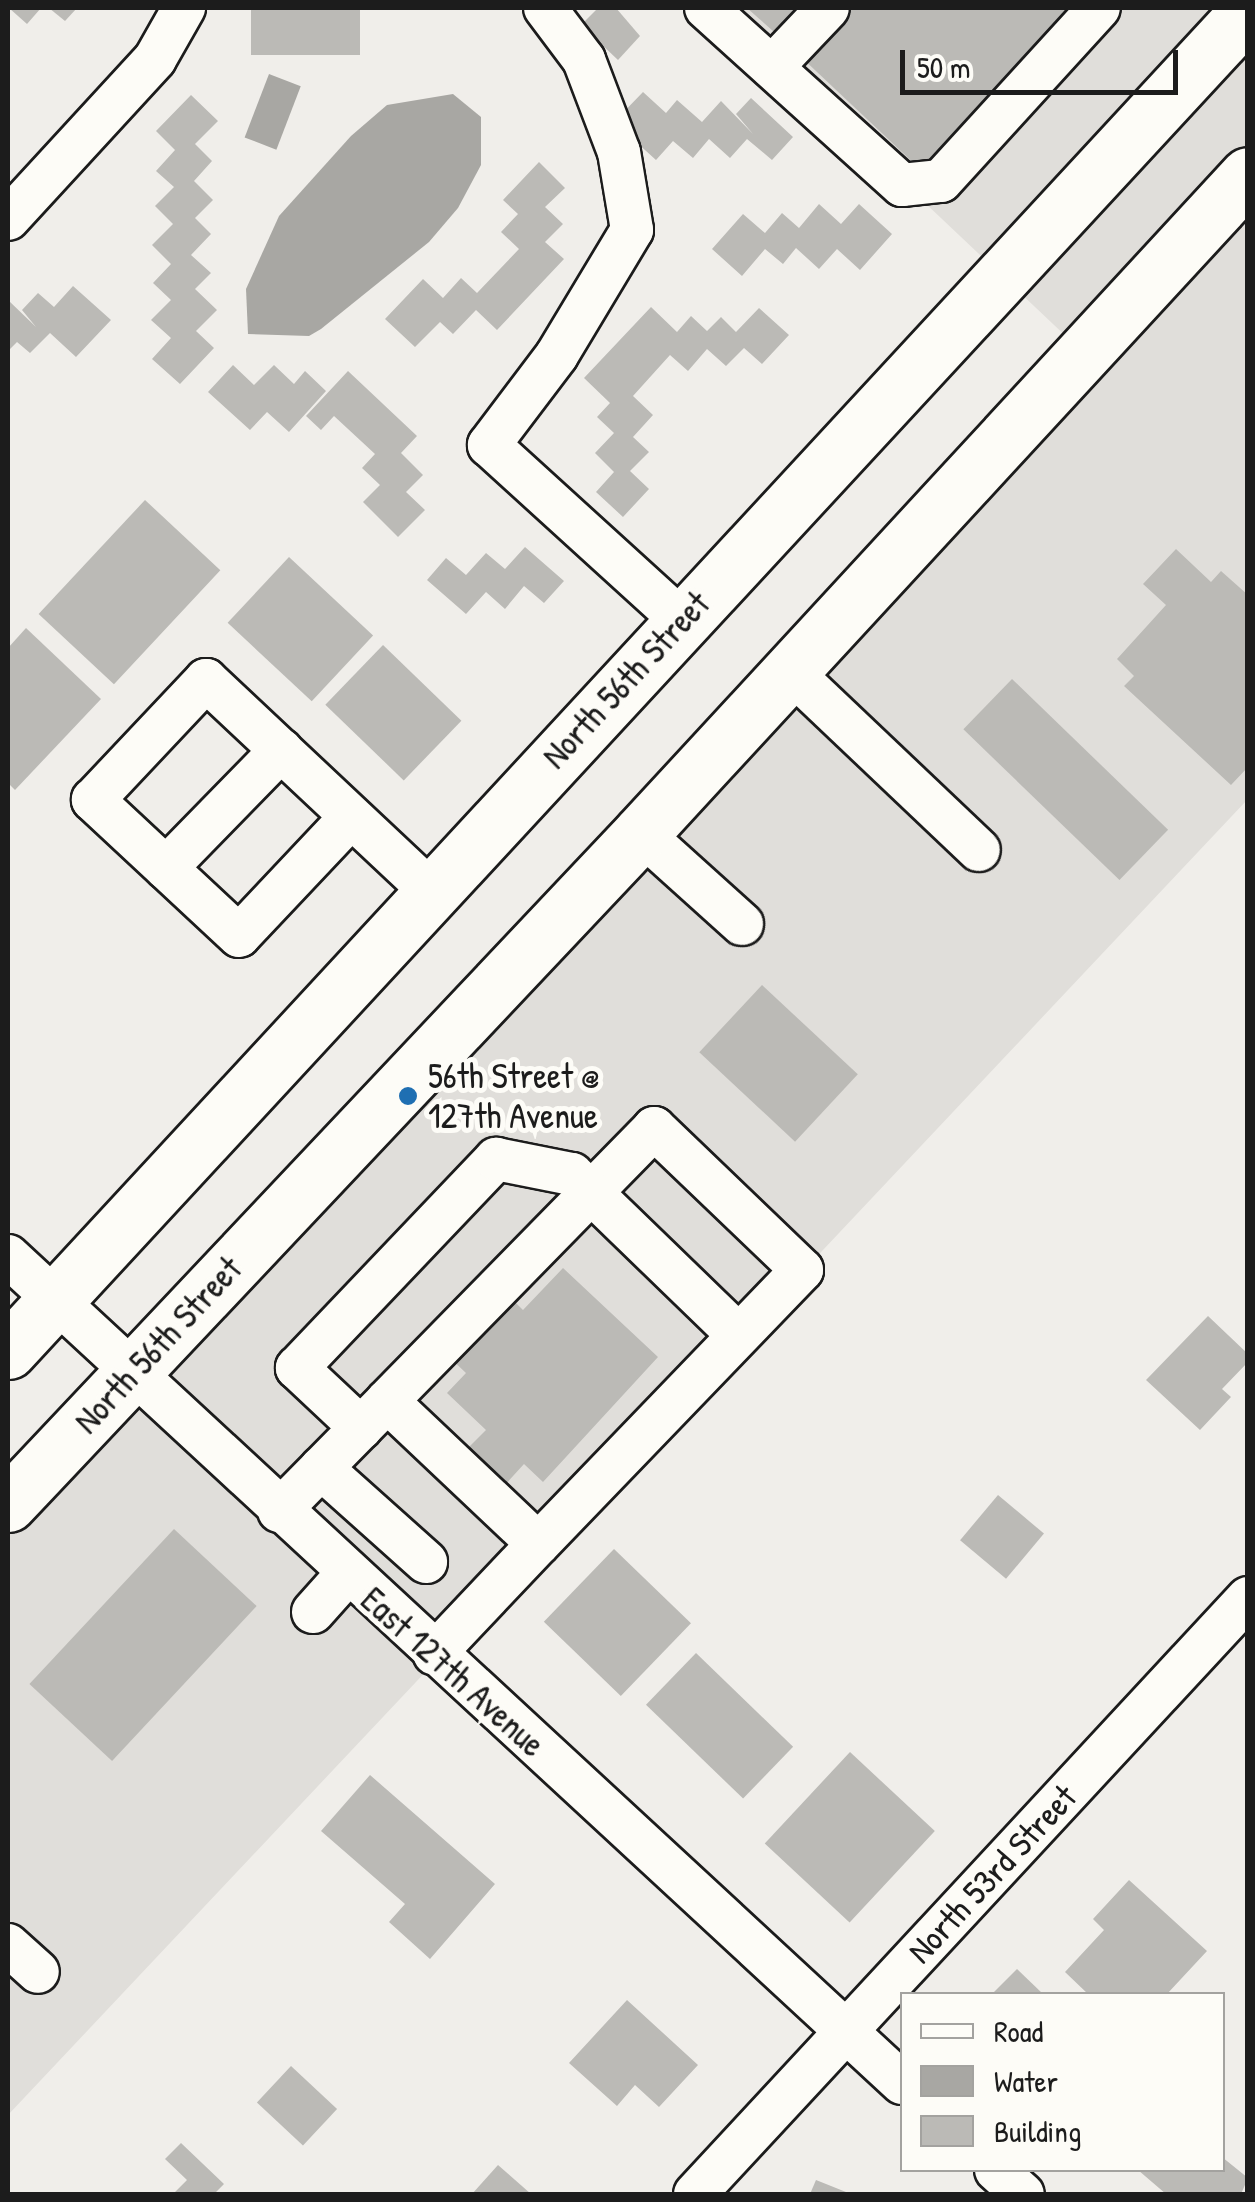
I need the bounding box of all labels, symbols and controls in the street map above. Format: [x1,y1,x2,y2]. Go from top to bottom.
scale bar [905,30,1182,92]
text: 50 m [917,47,970,87]
street label: North 56th Street [534,583,718,777]
place label: 56th Street @ 127th Avenue [428,1055,600,1137]
marker: 56th Street @ 127th Avenue [397,1085,419,1107]
street label: North 56th Street [66,1248,250,1442]
street label: East 127th Avenue [352,1579,554,1765]
street label: North 53rd Street [899,1776,1085,1972]
legend [900,1992,1225,2172]
text: Road [994,2011,1043,2051]
text: Water [994,2061,1058,2101]
text: Building [994,2111,1081,2151]

